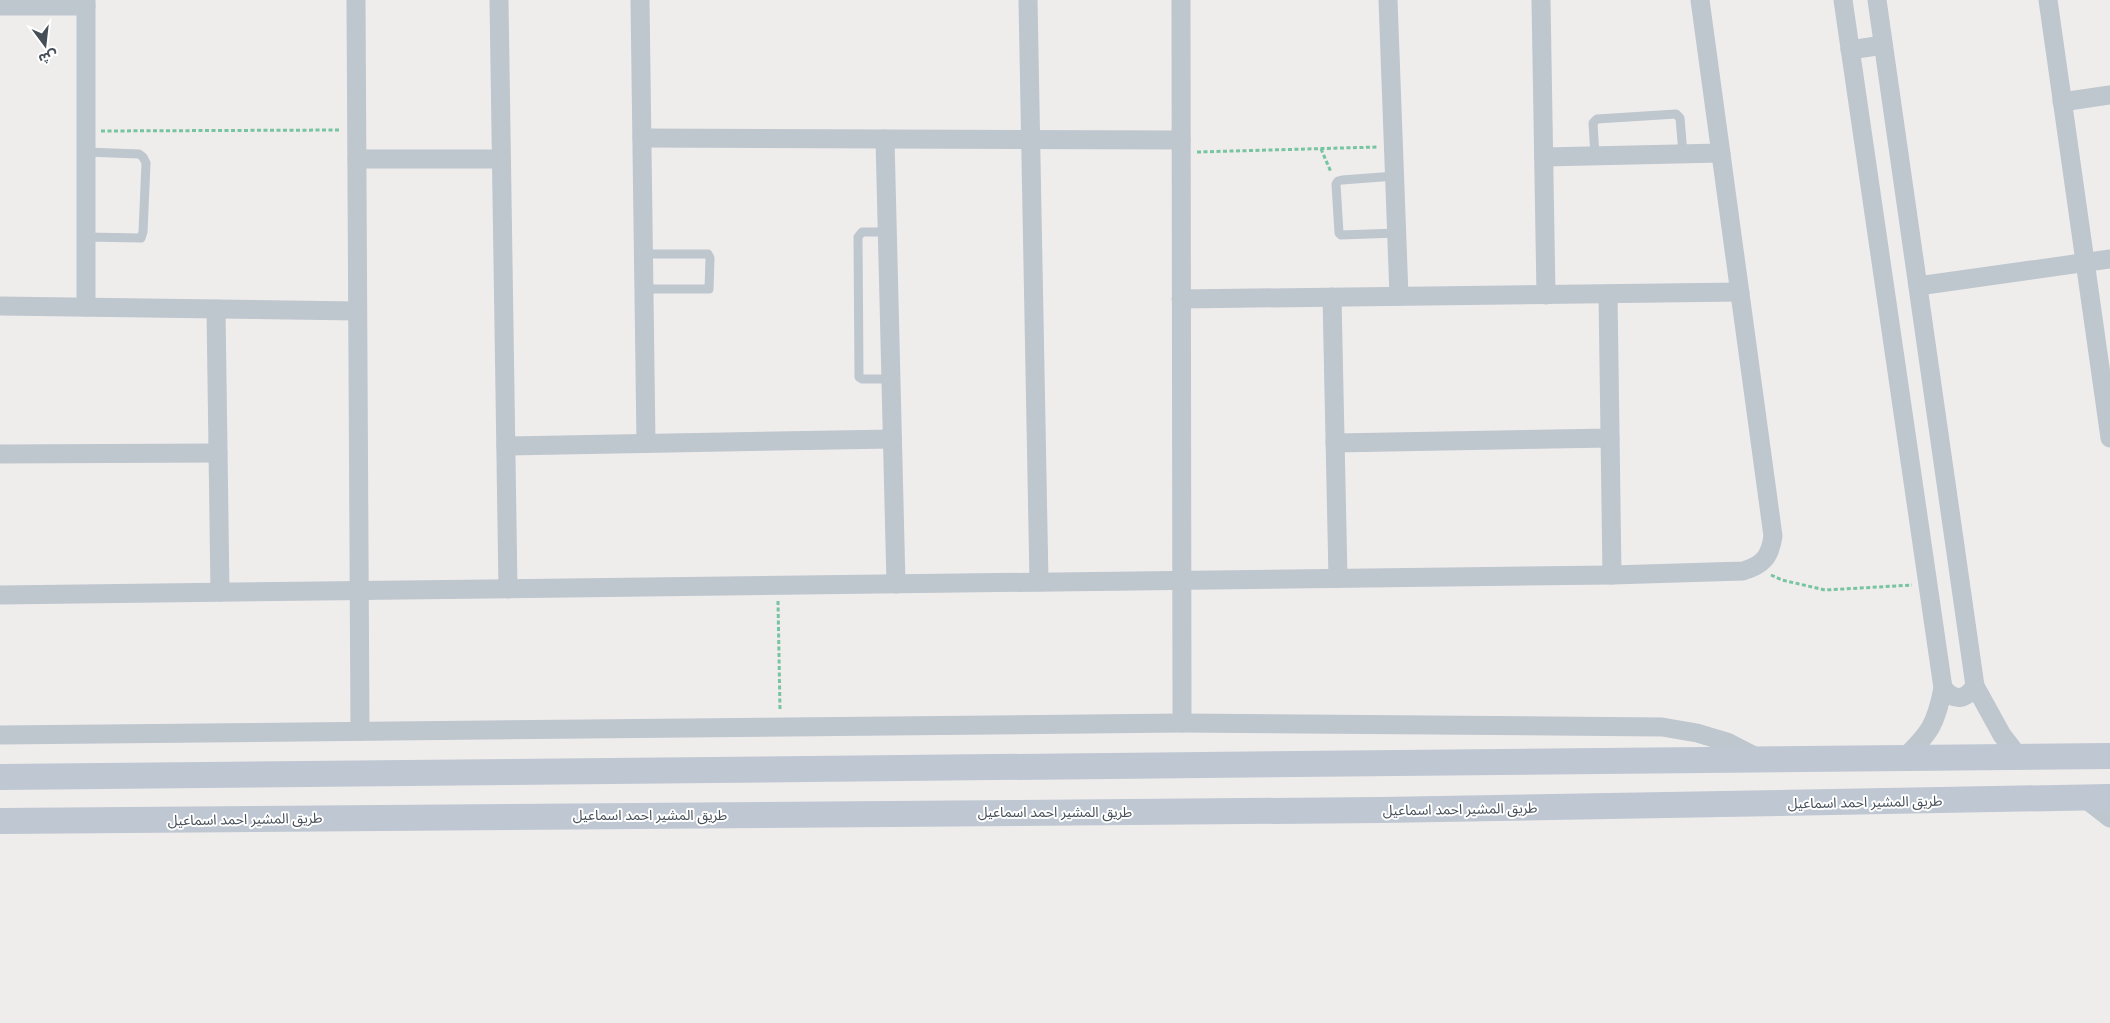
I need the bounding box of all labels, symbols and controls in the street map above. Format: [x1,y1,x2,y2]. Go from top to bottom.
north arrow [20,20,70,70]
text: ش [37,46,60,69]
street label: طريق المشير احمد اسماعيل [1788,792,1943,813]
street label: طريق المشير احمد اسماعيل [1383,799,1538,820]
street label: طريق المشير احمد اسماعيل [978,803,1132,822]
street label: طريق المشير احمد اسماعيل [573,806,727,825]
street label: طريق المشير احمد اسماعيل [168,809,323,830]

